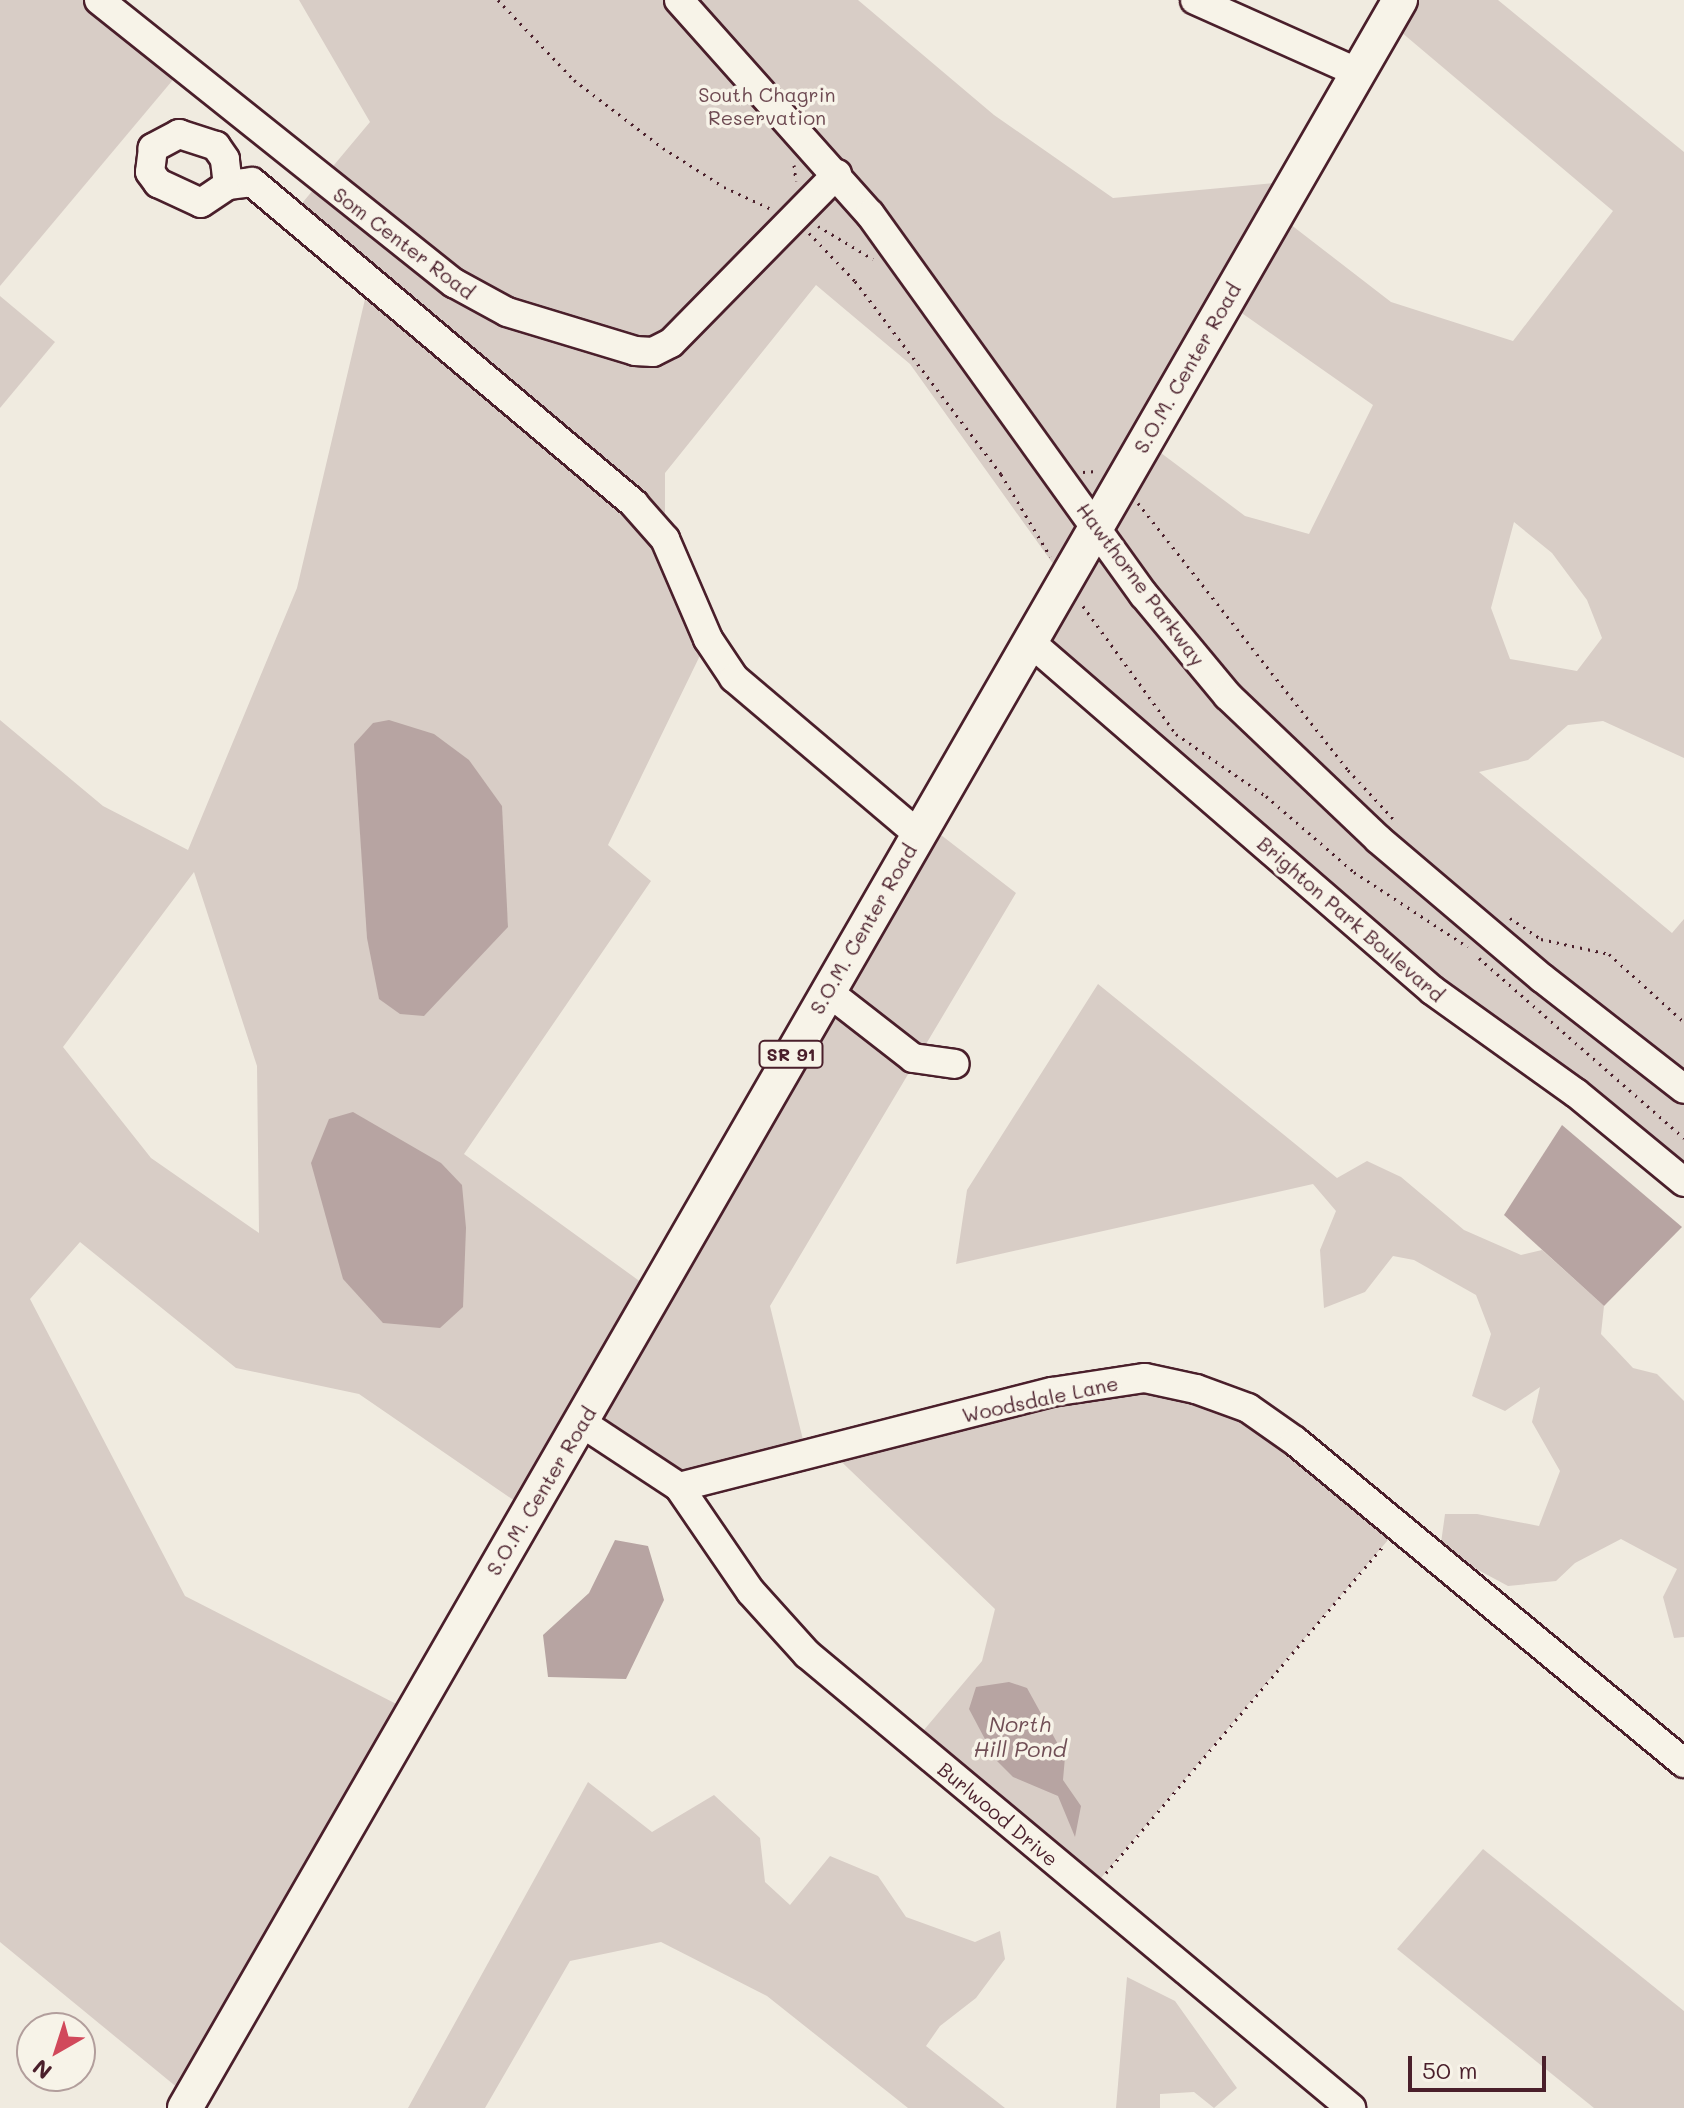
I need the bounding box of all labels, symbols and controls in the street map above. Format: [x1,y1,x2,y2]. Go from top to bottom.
park label: South Chagrin Reservation [698,83,836,130]
street label: Som Center Road [329,182,479,304]
street label: S.O.M. Center Road [1129,279,1245,457]
street label: Hawthorne Parkway [1072,498,1210,670]
street label: Brighton Park Boulevard [1253,831,1449,1007]
street label: S.O.M. Center Road [805,840,921,1018]
road number: SR 91 [757,1040,825,1068]
street label: Woodsdale Lane [960,1371,1120,1427]
street label: S.O.M. Center Road [481,1402,601,1580]
water label: North Hill Pond [973,1710,1067,1762]
street label: Burlwood Drive [933,1757,1063,1871]
north arrow [16,2012,96,2092]
scale bar [1412,2040,1550,2090]
text: N [26,2053,57,2086]
text: 50 m [1422,2054,1478,2085]

